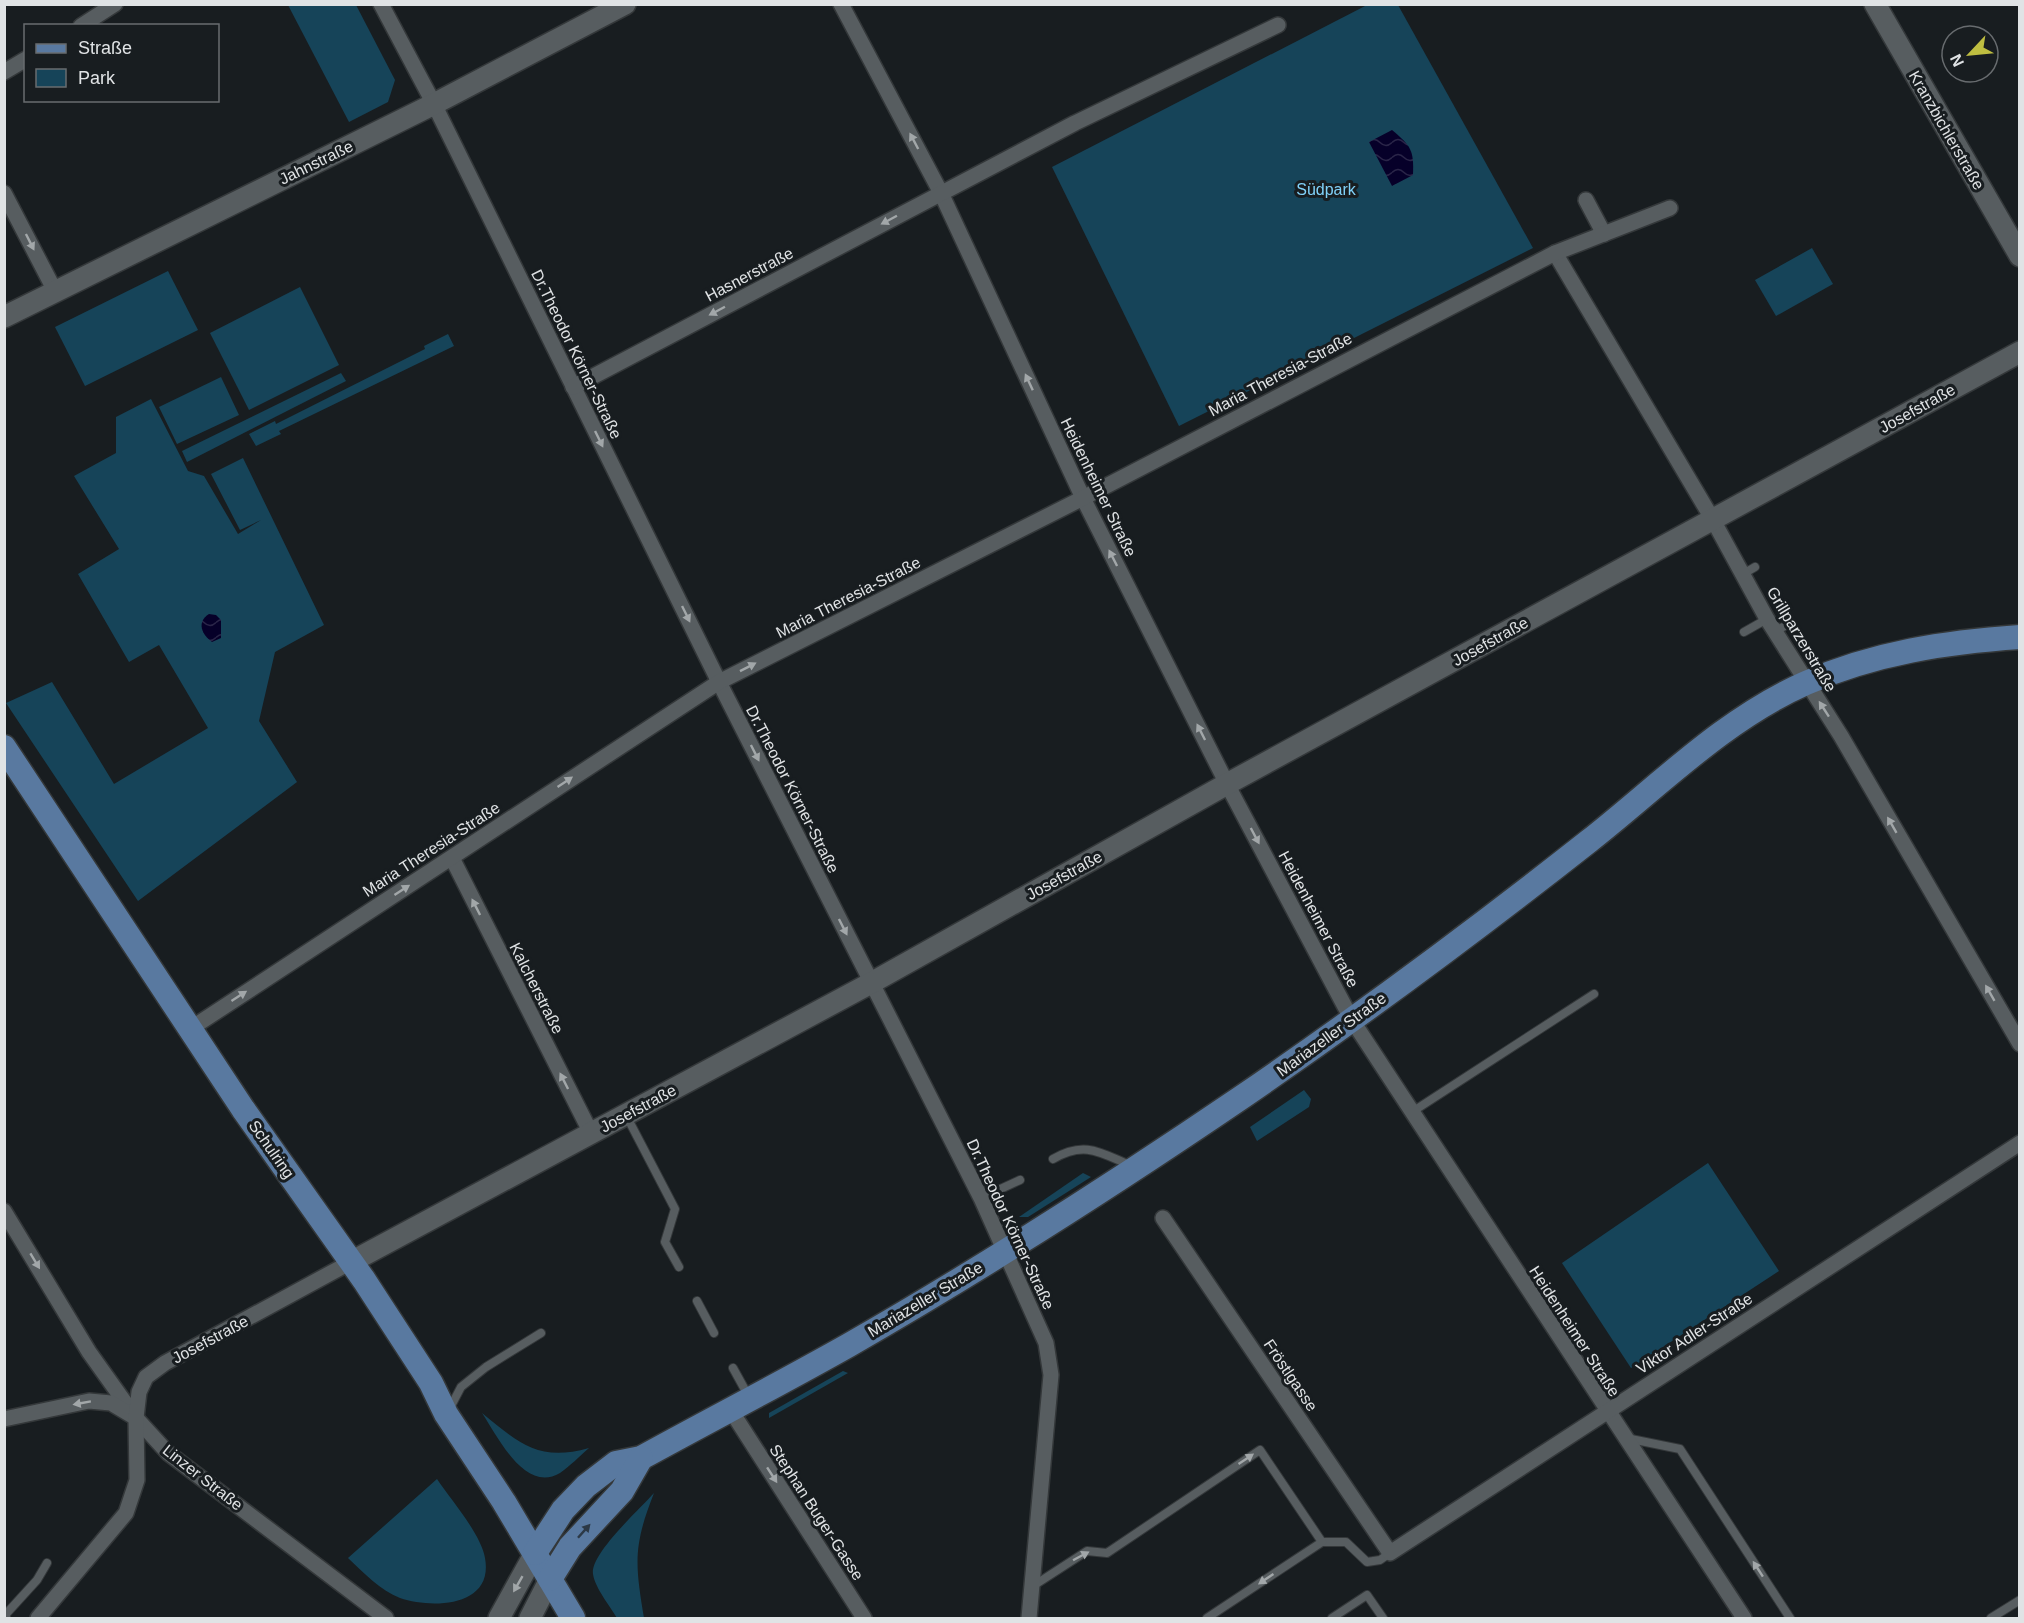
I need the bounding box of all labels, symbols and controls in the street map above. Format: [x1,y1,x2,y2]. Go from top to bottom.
legend [24,24,219,102]
north arrow [1940,24,2000,84]
text: Straße [78,38,132,58]
text: N [1947,51,1967,69]
text: Park [78,68,116,88]
street label: Kranzbichlerstraße [1906,68,1988,193]
one-way arrow [909,133,919,150]
street label: Jahnstraße [277,137,356,188]
park label: Südpark [1296,181,1357,198]
one-way arrow [881,215,898,225]
one-way arrow [25,234,34,251]
street label: Hasnerstraße [702,244,796,305]
street label: Dr.Theodor Körner-Straße [528,267,625,442]
one-way arrow [708,306,725,316]
street label: Maria Theresia-Straße [1206,329,1355,419]
one-way arrow [1024,373,1033,390]
street label: Josefstraße [1877,381,1958,436]
street label: Heidenheimer Straße [1058,415,1140,559]
one-way arrow [594,430,604,448]
one-way arrow [1108,549,1118,566]
street label: Maria Theresia-Straße [773,554,923,641]
street label: Grillparzerstraße [1764,584,1840,695]
one-way arrow [681,605,690,622]
street label: Josefstraße [1450,614,1531,669]
one-way arrow [739,663,756,672]
one-way arrow [1818,701,1829,718]
street label: Dr.Theodor Körner-Straße [743,703,842,876]
one-way arrow [1196,723,1206,740]
one-way arrow [750,744,760,761]
one-way arrow [557,777,573,788]
street label: Maria Theresia-Straße [360,799,503,900]
one-way arrow [1887,817,1898,833]
one-way arrow [1250,827,1260,844]
street label: Josefstraße [1024,848,1105,903]
street label: Heidenheimer Straße [1275,848,1362,990]
one-way arrow [394,884,410,896]
one-way arrow [471,899,481,916]
one-way arrow [837,918,847,936]
street label: Kalcherstraße [506,940,567,1037]
one-way arrow [1985,984,1995,1001]
street label: Mariazeller Straße [1273,989,1389,1080]
one-way arrow [231,991,247,1002]
one-way arrow [559,1073,569,1090]
street label: Josefstraße [597,1081,679,1136]
street label: Schulring [245,1117,298,1181]
street label: Dr.Theodor Körner-Straße [964,1136,1058,1312]
one-way arrow [29,1253,40,1269]
street label: Mariazeller Straße [865,1258,986,1340]
street label: Heidenheimer Straße [1526,1263,1623,1400]
street label: Viktor Adler-Straße [1633,1290,1756,1377]
street label: Josefstraße [169,1312,251,1367]
street label: Fröstlgasse [1260,1336,1321,1414]
one-way arrow [72,1399,91,1408]
street label: Linzer Straße [160,1441,246,1514]
street label: Stephan Buger-Gasse [766,1441,867,1583]
one-way arrow [1237,1454,1254,1465]
one-way arrow [766,1467,777,1483]
one-way arrow [577,1524,591,1539]
one-way arrow [1073,1551,1090,1561]
one-way arrow [1752,1562,1764,1578]
one-way arrow [1259,1573,1275,1585]
one-way arrow [512,1576,523,1592]

